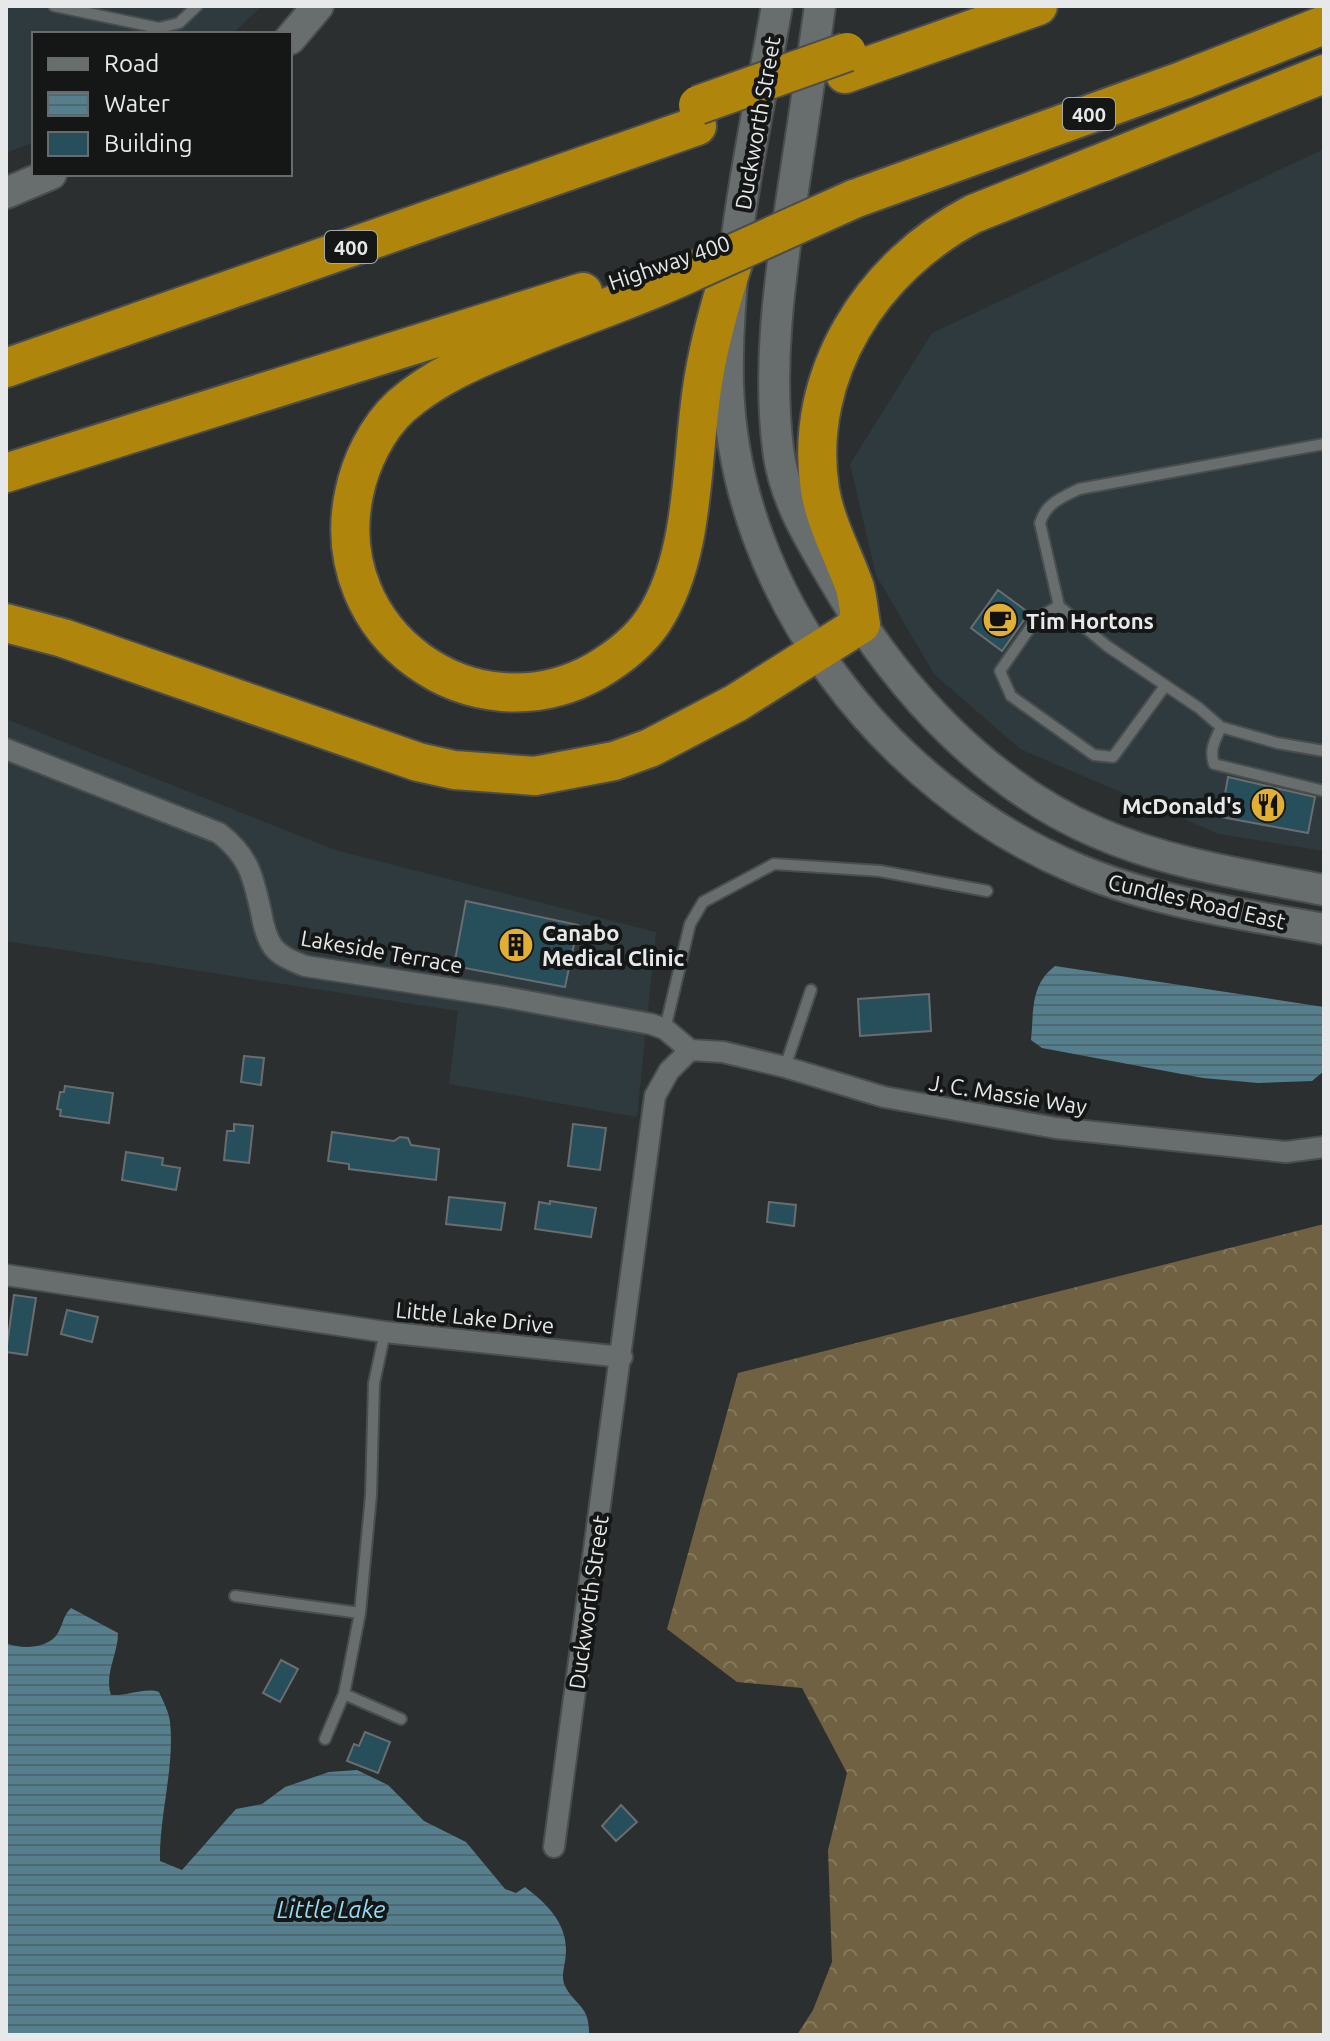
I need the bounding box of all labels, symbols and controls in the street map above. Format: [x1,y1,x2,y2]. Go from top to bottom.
legend [32,32,292,176]
street label: Duckworth Street [729,34,785,212]
text: Road [104,50,159,77]
text: Water [104,90,170,117]
road number: 400 [1063,98,1115,130]
text: Building [104,130,192,157]
street label: Highway 400 [605,229,733,295]
road number: 400 [325,231,377,263]
cafe icon: Tim Hortons [981,601,1019,639]
place label: Tim Hortons [1026,608,1154,633]
restaurant icon: McDonald's [1249,786,1287,824]
place label: McDonald's [1122,793,1242,818]
street label: Cundles Road East [1106,868,1288,934]
place label: Canabo Medical Clinic [542,920,685,970]
street label: Lakeside Terrace [299,924,465,978]
building icon: Canabo Medical Clinic [497,926,535,964]
street label: J. C. Massie Way [927,1069,1089,1119]
street label: Little Lake Drive [395,1296,555,1338]
street label: Duckworth Street [563,1513,613,1691]
water label: Little Lake [277,1896,385,1923]

